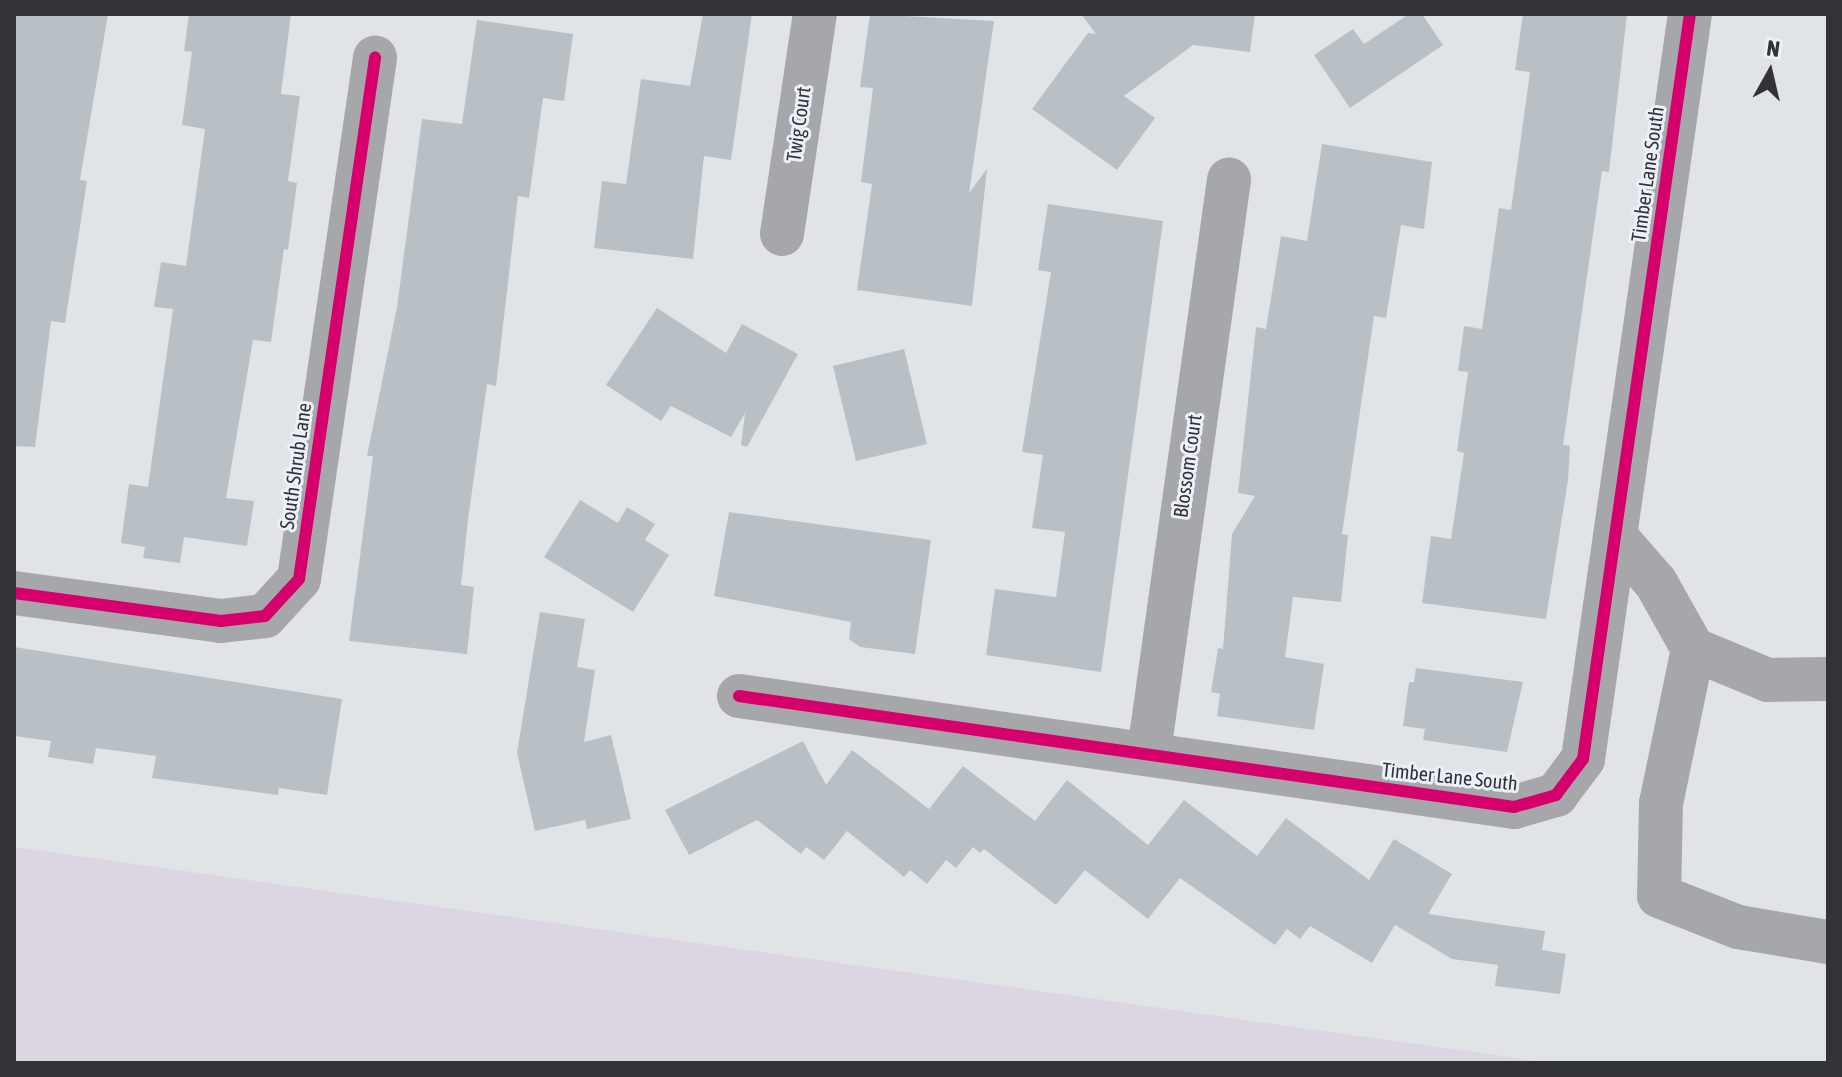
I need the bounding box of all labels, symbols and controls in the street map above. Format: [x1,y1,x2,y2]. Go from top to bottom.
north arrow [1730,32,1810,112]
text: N [1765,34,1782,62]
street label: Twig Court [781,85,815,163]
street label: Timber Lane South [1626,105,1668,243]
street label: South Shrub Lane [274,401,316,531]
street label: Blossom Court [1168,413,1206,519]
street label: Timber Lane South [1381,757,1519,795]

